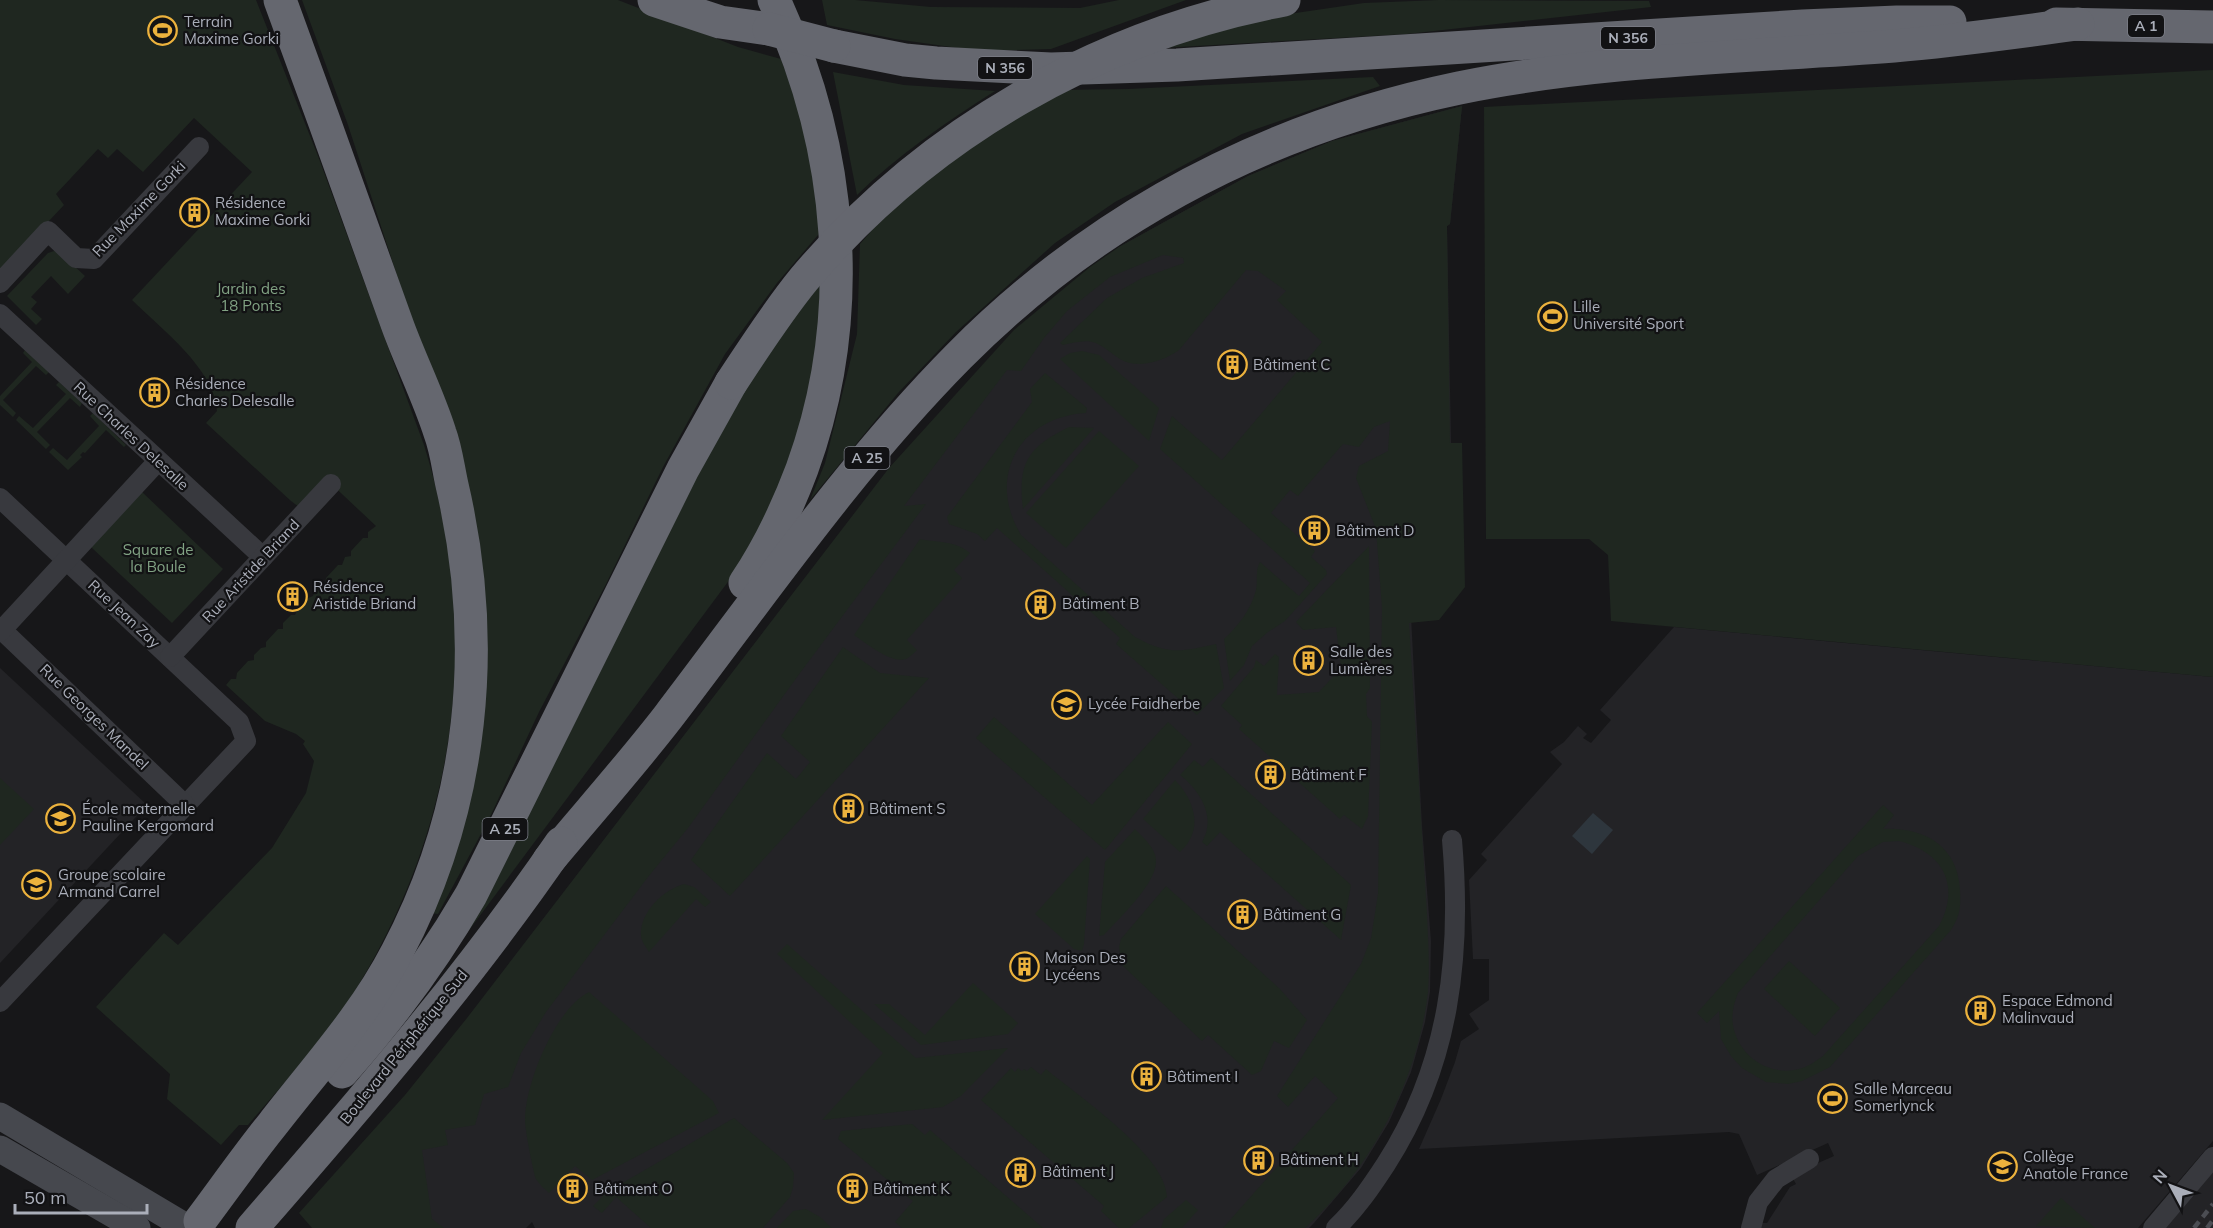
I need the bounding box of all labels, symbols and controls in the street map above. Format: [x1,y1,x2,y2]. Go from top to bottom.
place label: Terrain Maxime Gorki [184,12,279,48]
sports icon: Terrain Maxime Gorki [147,15,179,47]
road number: A 1 [2128,15,2164,37]
road number: N 356 [1601,27,1655,49]
road number: N 356 [978,57,1032,79]
street label: Rue Maxime Gorki [88,157,189,261]
place label: Résidence Maxime Gorki [215,193,310,229]
building icon: Résidence Maxime Gorki [178,196,210,228]
park label: Jardin des 18 Ponts [216,279,286,315]
place label: Lille Université Sport [1573,297,1684,333]
sports icon: Lille Université Sport [1536,300,1568,332]
building icon: Bâtiment C [1216,349,1248,381]
place label: Bâtiment C [1253,355,1331,374]
place label: Résidence Charles Delesalle [175,374,294,410]
street label: Rue Charles Delesalle [70,377,193,494]
building icon: Résidence Charles Delesalle [138,377,170,409]
road number: A 25 [844,447,890,469]
street label: Rue Aristide Briand [198,515,303,626]
building icon: Bâtiment D [1299,515,1331,547]
place label: Bâtiment D [1336,521,1415,540]
park label: Square de la Boule [123,540,193,576]
street label: Rue Jean Zay [84,575,164,652]
place label: Résidence Aristide Briand [313,577,416,613]
building icon: Résidence Aristide Briand [276,580,308,612]
building icon: Bâtiment B [1025,588,1057,620]
place label: Bâtiment B [1062,594,1140,613]
place label: Salle des Lumières [1330,642,1393,678]
building icon: Salle des Lumières [1293,645,1325,677]
street label: Rue Georges Mandel [36,660,153,774]
school or university icon: Lycée Faidherbe [1051,688,1083,720]
place label: Lycée Faidherbe [1088,694,1200,713]
building icon: Bâtiment F [1254,759,1286,791]
place label: Bâtiment F [1291,765,1367,784]
building icon: Bâtiment S [832,793,864,825]
place label: École maternelle Pauline Kergomard [82,799,214,835]
place label: Bâtiment S [869,799,946,818]
school or university icon: École maternelle Pauline Kergomard [45,802,77,834]
road number: A 25 [482,818,528,840]
place label: Groupe scolaire Armand Carrel [58,865,166,901]
school or university icon: Groupe scolaire Armand Carrel [21,868,53,900]
building icon: Bâtiment G [1226,899,1258,931]
place label: Bâtiment G [1263,905,1341,924]
place label: Maison Des Lycéens [1045,948,1126,984]
building icon: Maison Des Lycéens [1008,951,1040,983]
street label: Boulevard Périphérique Sud [336,966,472,1127]
place label: Espace Edmond Malinvaud [2002,991,2113,1027]
building icon: Espace Edmond Malinvaud [1965,994,1997,1026]
building icon: Bâtiment I [1130,1061,1162,1093]
place label: Bâtiment I [1167,1067,1238,1086]
place label: Salle Marceau Somerlynck [1854,1079,1952,1115]
sports icon: Salle Marceau Somerlynck [1817,1082,1849,1114]
building icon: Bâtiment H [1243,1144,1275,1176]
place label: Collège Anatole France [2023,1147,2128,1183]
place label: Bâtiment H [1280,1150,1359,1169]
school or university icon: Collège Anatole France [1986,1150,2018,1182]
building icon: Bâtiment J [1005,1156,1037,1188]
north arrow [2141,1156,2201,1216]
place label: Bâtiment J [1042,1162,1114,1181]
text: N [2148,1165,2171,1187]
building icon: Bâtiment O [557,1173,589,1205]
building icon: Bâtiment K [836,1173,868,1205]
scale bar [15,1177,147,1215]
place label: Bâtiment O [594,1179,673,1198]
place label: Bâtiment K [873,1179,950,1198]
text: 50 m [24,1186,66,1209]

